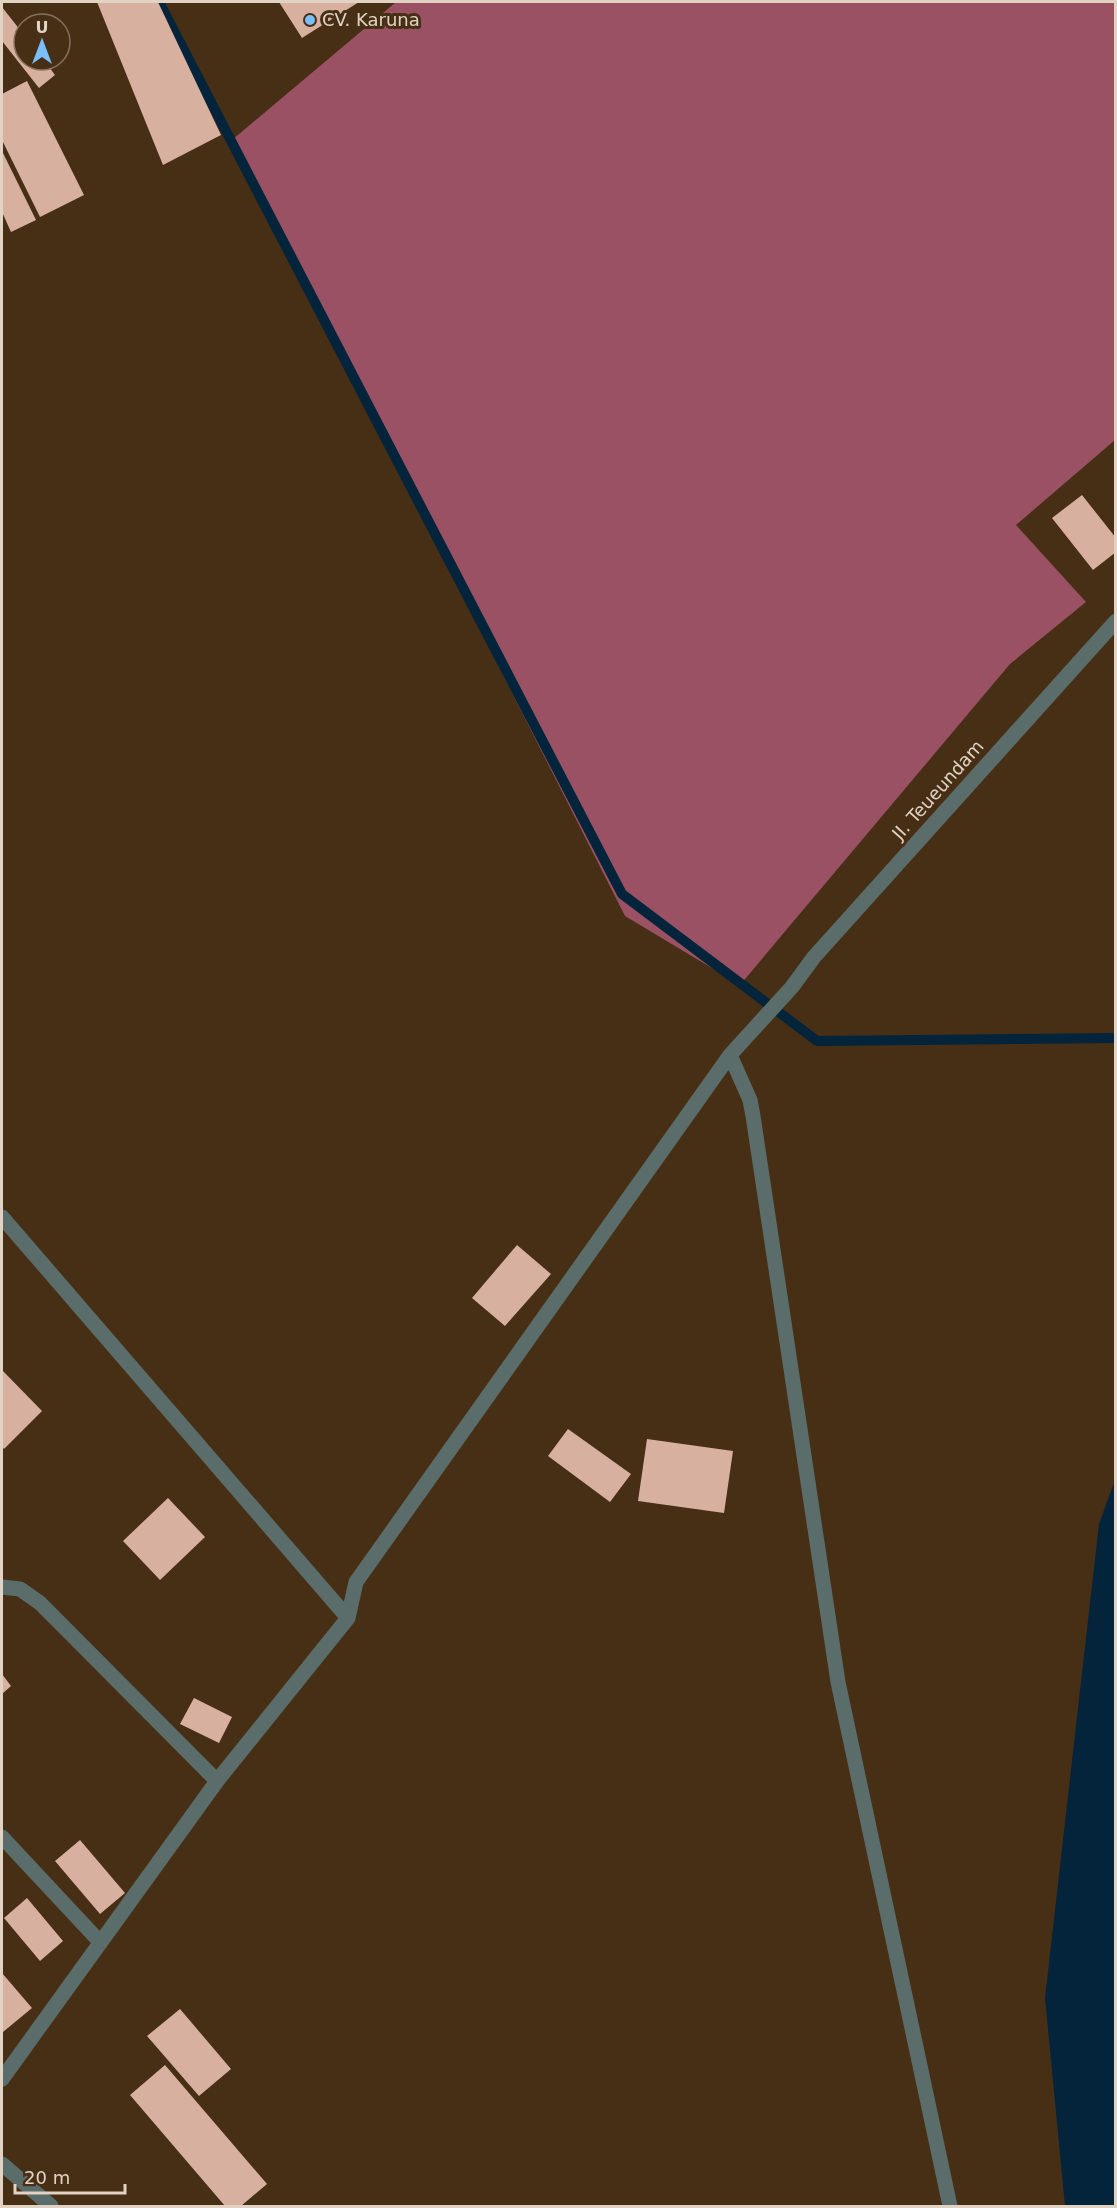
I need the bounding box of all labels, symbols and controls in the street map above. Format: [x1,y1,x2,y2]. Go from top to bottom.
place label: CV. Karuna [322,9,420,30]
north arrow [12,12,72,72]
marker: CV. Karuna [303,13,317,27]
text: U [36,18,49,37]
street label: JI. Teueundam [887,736,988,844]
scale bar [15,2157,124,2195]
text: 20 m [24,2167,70,2188]

